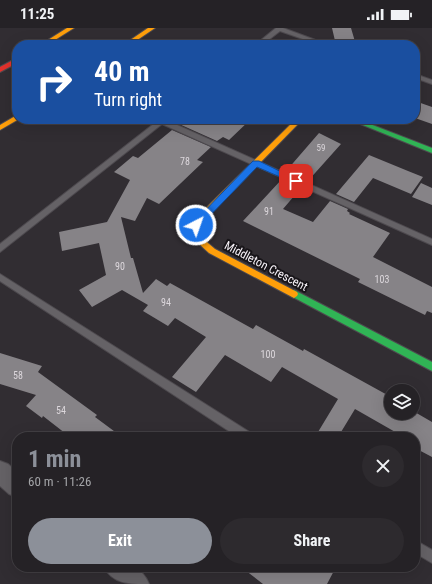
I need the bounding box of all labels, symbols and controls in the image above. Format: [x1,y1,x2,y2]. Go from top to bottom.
text: 11:25 [20,5,54,23]
text: 40 m [94,55,150,88]
icon: right [28,56,80,108]
text: Turn right [94,89,162,110]
house number: 59 [317,143,325,153]
house number: 78 [180,156,190,167]
pin [279,164,313,198]
icon: arrive [285,170,307,192]
position arrow [175,204,217,246]
house number: 91 [264,206,274,217]
street label: Middleton Crescent [222,238,310,294]
house number: 90 [115,261,125,272]
house number: 103 [375,274,389,285]
house number: 94 [161,297,171,308]
house number: 100 [261,349,275,360]
house number: 58 [13,370,23,381]
map controls [384,384,420,420]
button: layers [384,384,420,420]
house number: 54 [56,405,66,416]
text: 1 min [28,445,81,473]
button: close [362,445,404,487]
text: 60 m · 11:26 [28,474,91,489]
button: Exit [28,518,212,564]
button: Share [220,518,404,564]

